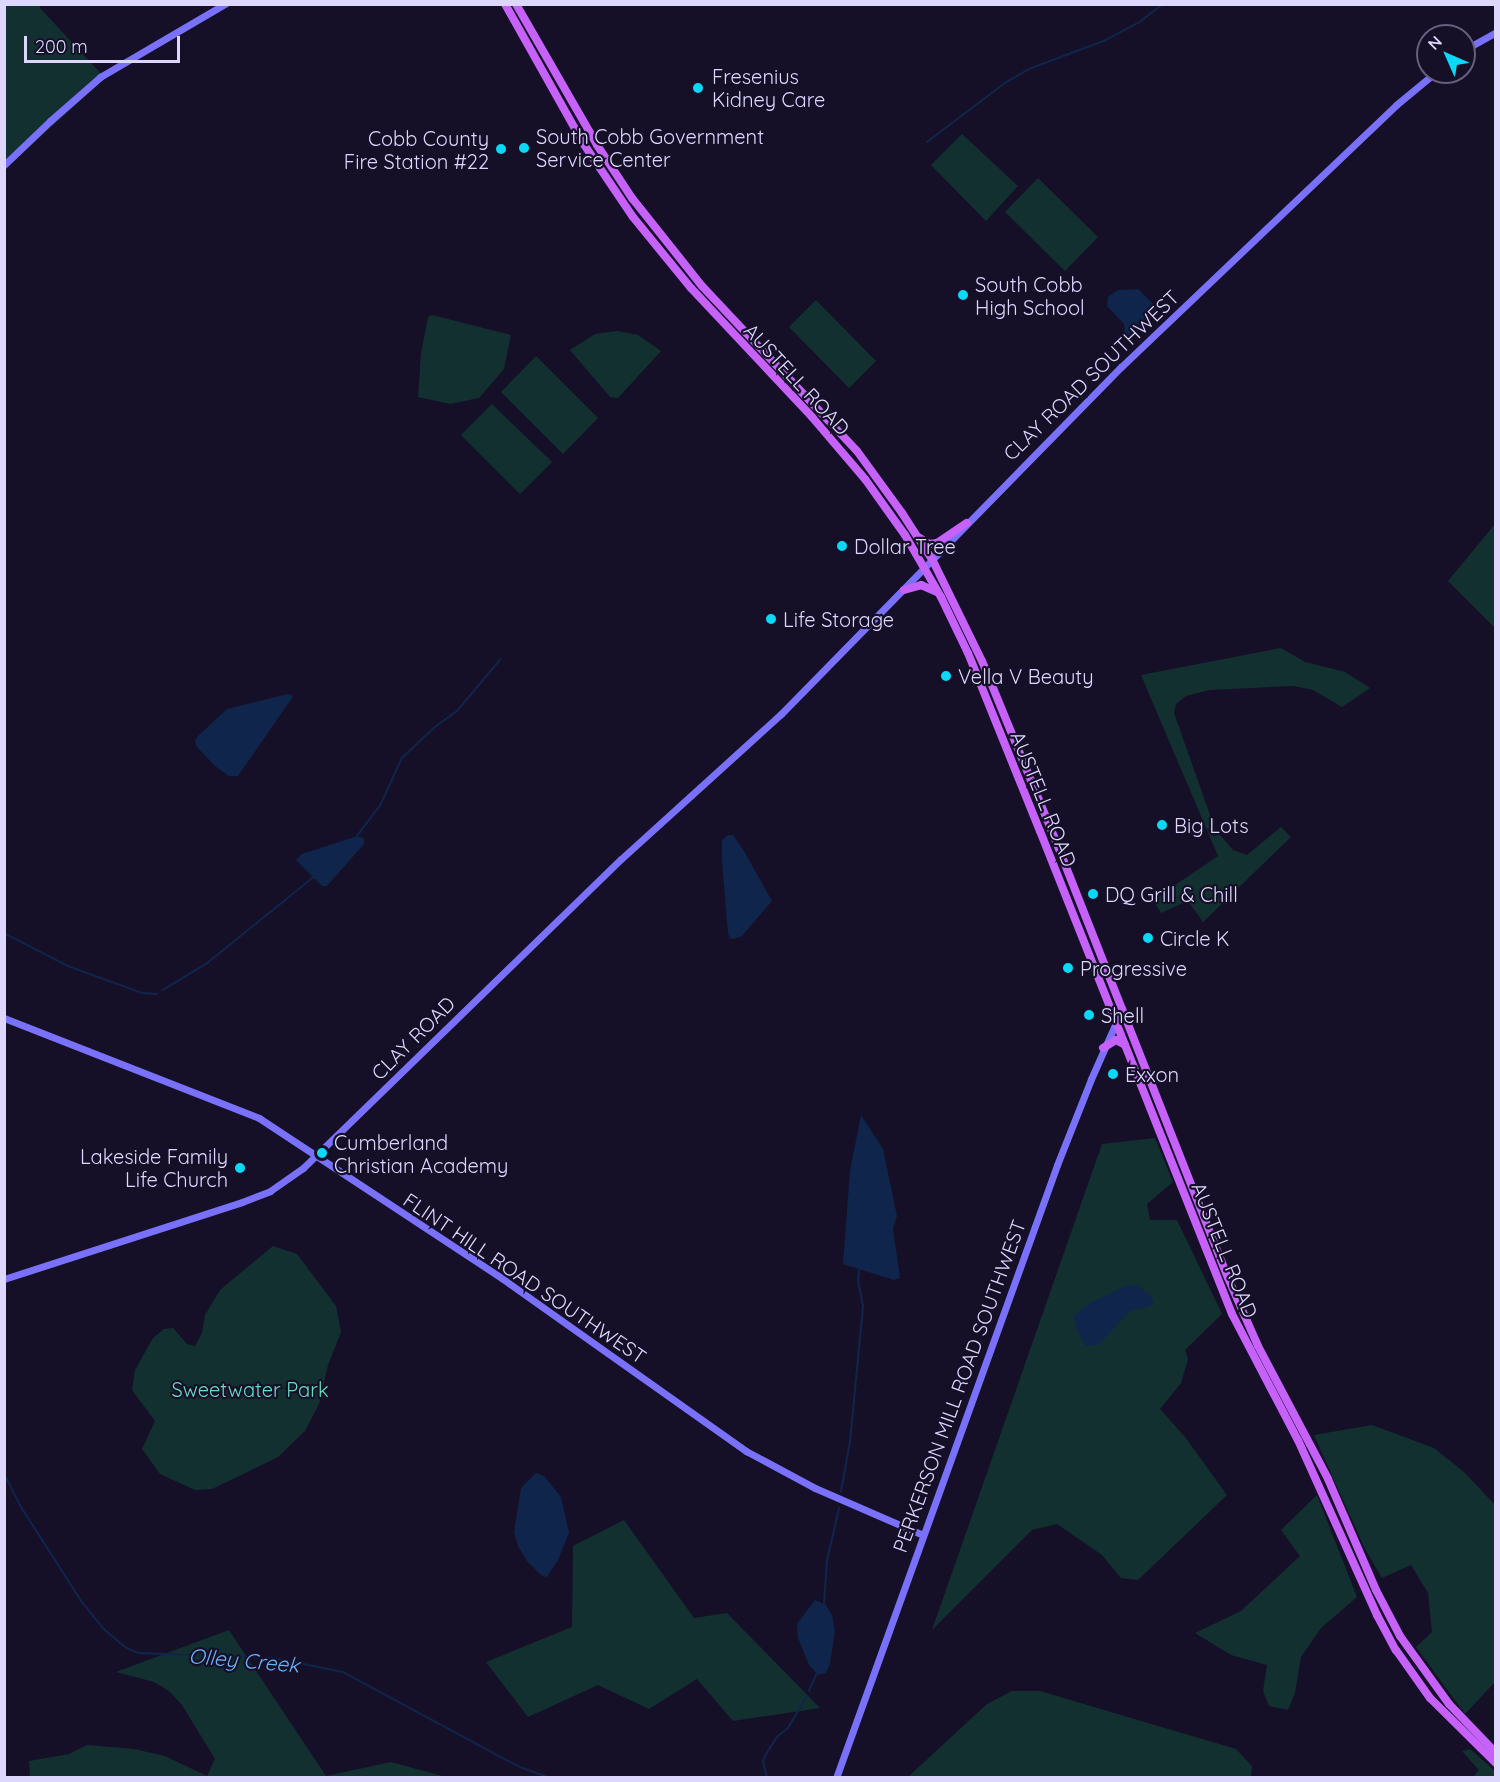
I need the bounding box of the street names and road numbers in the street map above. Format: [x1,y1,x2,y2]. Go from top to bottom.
street label: CLAY ROAD SOUTHWEST [998,285,1184,465]
street label: AUSTELL ROAD [739,318,855,440]
street label: AUSTELL ROAD [1006,728,1082,870]
street label: CLAY ROAD [366,991,460,1085]
street label: AUSTELL ROAD [1187,1179,1263,1321]
street label: FLINT HILL ROAD SOUTHWEST [399,1188,651,1368]
street label: PERKERSON MILL ROAD SOUTHWEST [887,1216,1031,1556]

